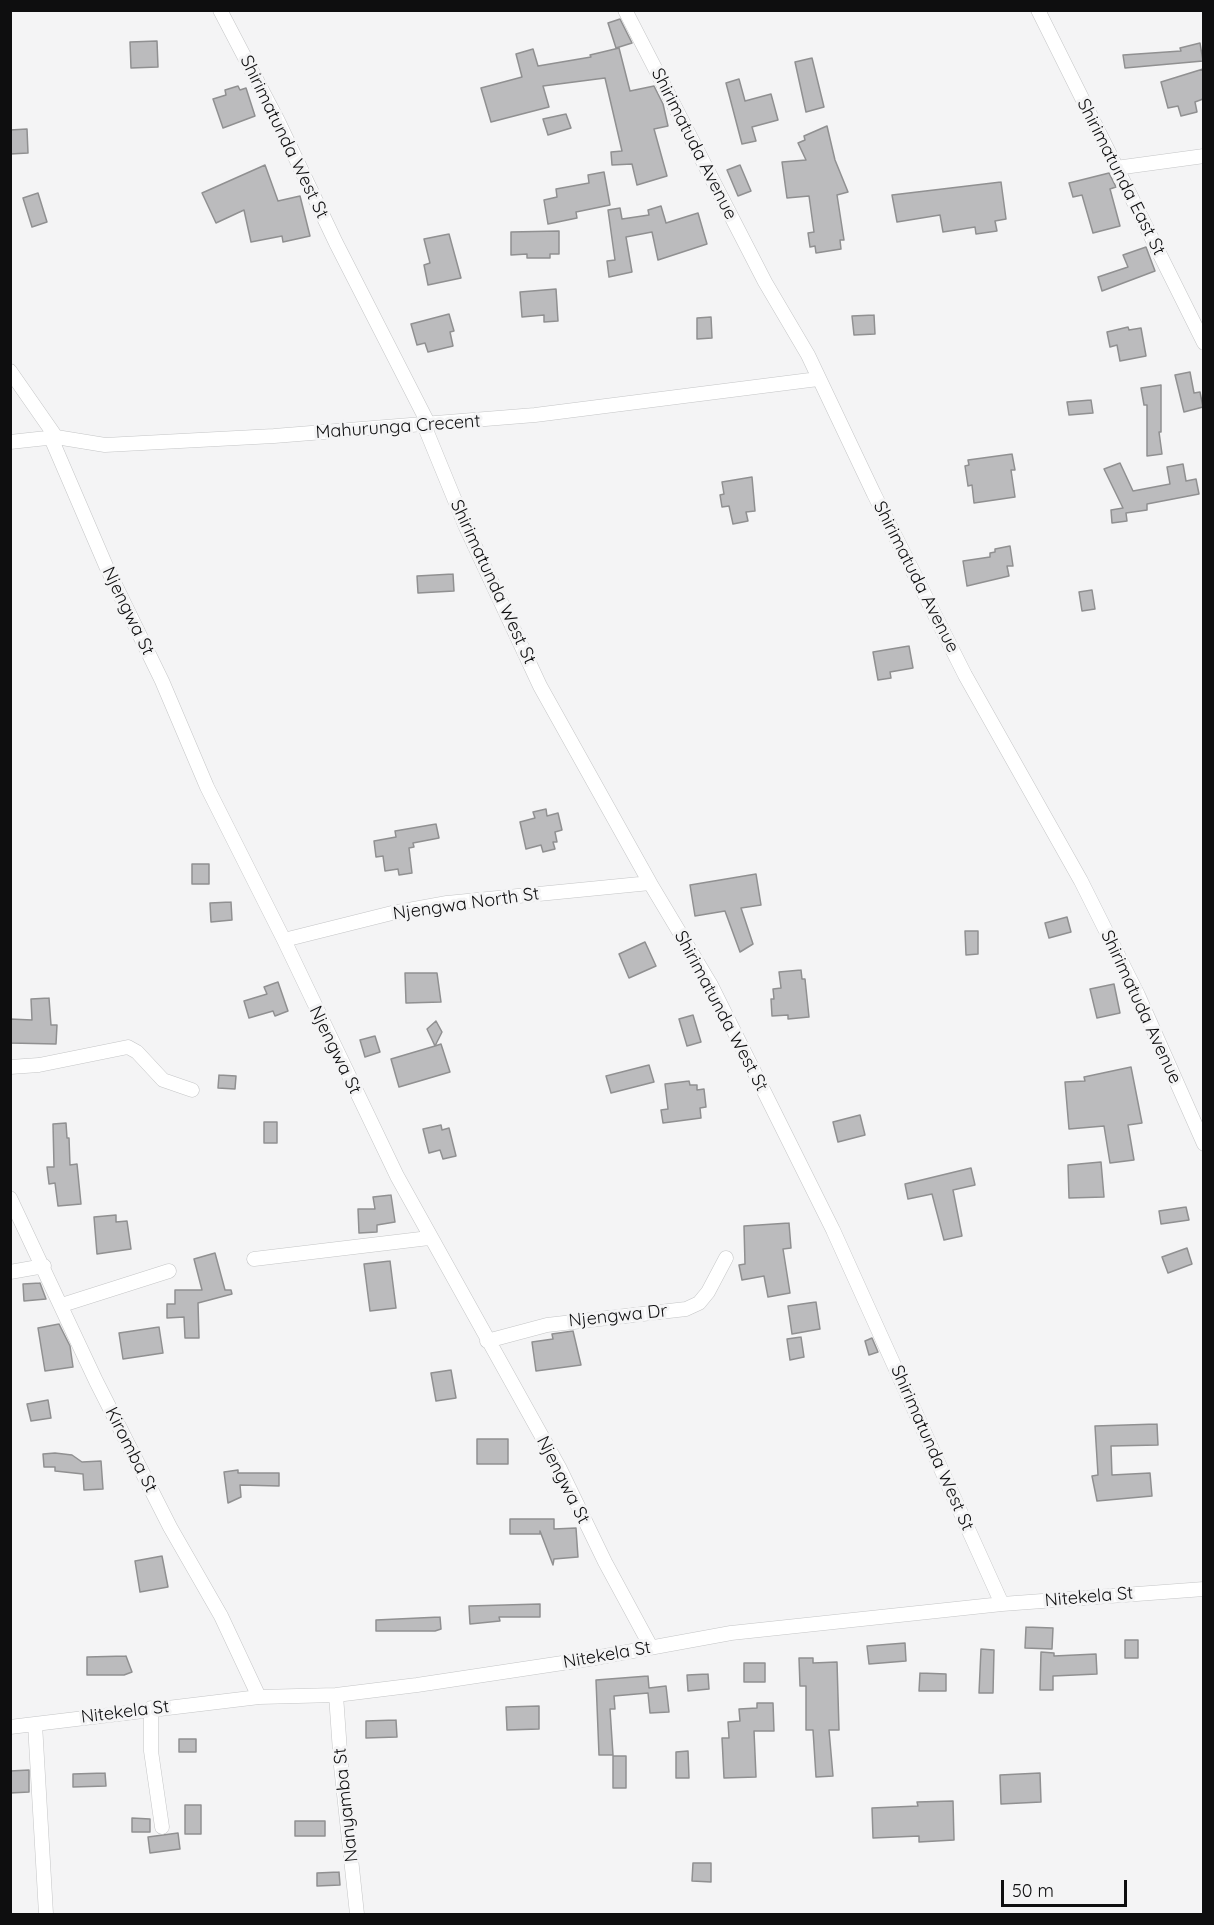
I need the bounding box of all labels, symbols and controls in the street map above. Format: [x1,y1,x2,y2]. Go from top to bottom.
street label: Shirimatunda West St [235,52,333,222]
street label: Shirimatuda Avenue [646,65,742,223]
street label: Shirimatunda East St [1072,95,1170,259]
street label: Mahurunga Crecent [315,410,481,444]
street label: Shirimatunda West St [445,496,541,668]
street label: Shirimatuda Avenue [868,498,964,656]
street label: Njengwa St [97,563,159,659]
street label: Njengwa North St [391,883,541,925]
street label: Shirimatunda West St [670,927,772,1095]
street label: Shirimatuda Avenue [1096,927,1186,1087]
street label: Njengwa St [304,1002,366,1098]
street label: Njengwa Dr [568,1300,668,1332]
street label: Shirimatunda West St [886,1362,978,1534]
street label: Kiromba St [100,1404,162,1496]
street label: Njengwa St [532,1433,594,1527]
street label: Nitekela St [1044,1582,1134,1612]
street label: Nitekela St [561,1637,653,1673]
street label: Nitekela St [80,1696,170,1728]
street label: Nanyamba St [329,1747,363,1863]
scale bar [1004,1868,1130,1906]
text: 50 m [1012,1879,1054,1902]

